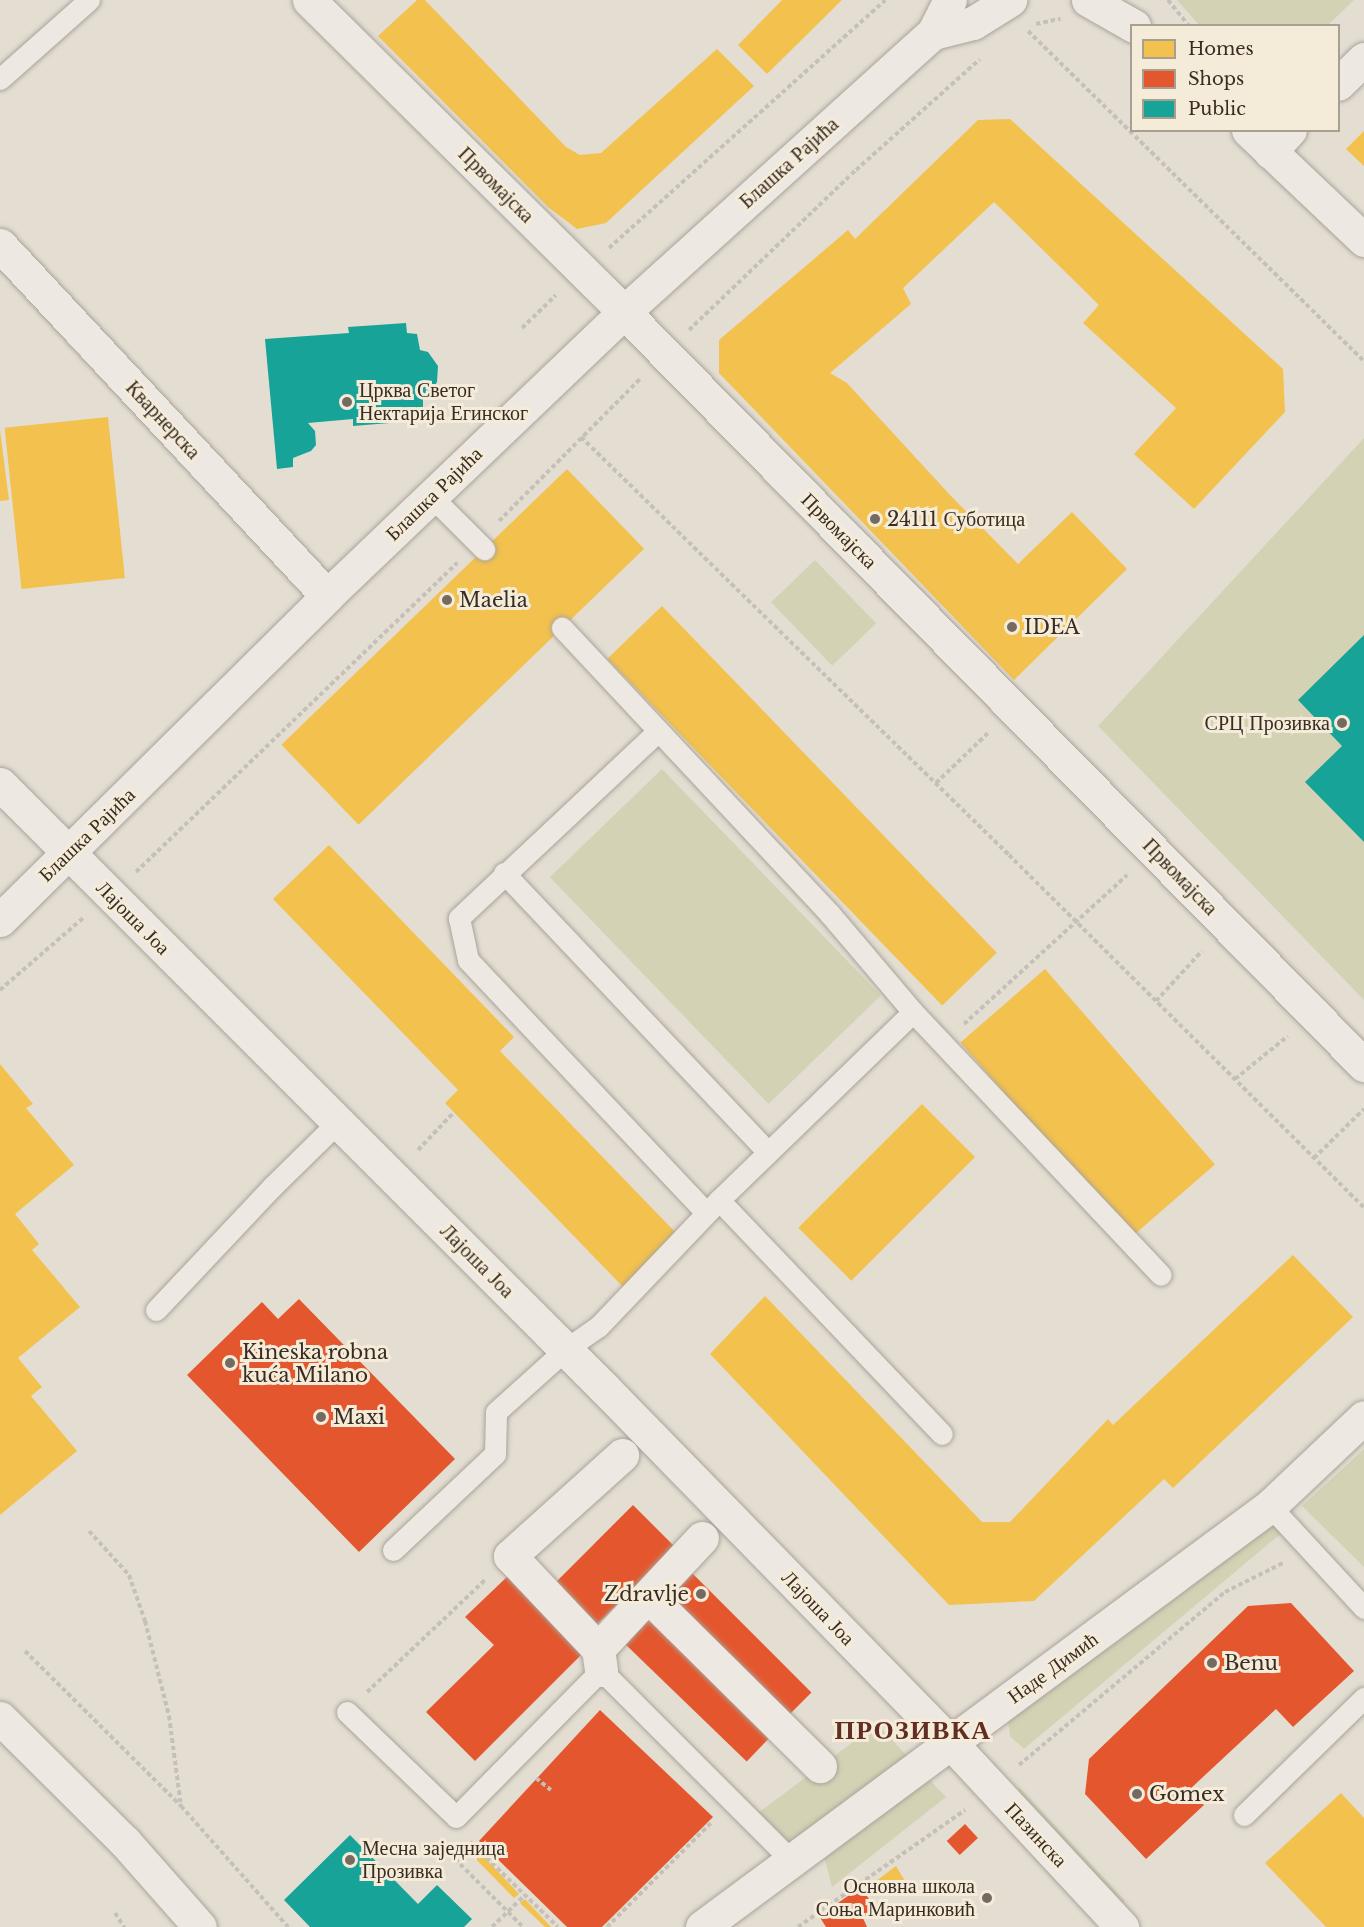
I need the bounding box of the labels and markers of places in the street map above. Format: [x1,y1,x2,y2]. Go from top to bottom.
place label: Црква Светог Нектарија Егинског [359,378,528,425]
marker: Црква Светог Нектарија Егинског [340,395,354,409]
place label: 24111 Суботица [887,507,1025,531]
marker: 24111 Суботица [868,512,882,526]
place label: Maelia [459,588,528,612]
marker: Maelia [440,593,454,607]
place label: IDEA [1024,615,1080,639]
marker: IDEA [1005,620,1019,634]
place label: СРЦ Прозивка [1205,711,1330,735]
marker: СРЦ Прозивка [1335,716,1349,730]
place label: Kineska robna kuća Milano [242,1340,388,1387]
marker: Kineska robna kuća Milano [223,1356,237,1370]
place label: Maxi [333,1405,385,1429]
marker: Maxi [314,1410,328,1424]
place label: Zdravlje [604,1582,689,1606]
marker: Zdravlje [694,1587,708,1601]
place label: Benu [1224,1651,1278,1675]
marker: Benu [1205,1656,1219,1670]
place label: Gomex [1149,1782,1224,1806]
marker: Gomex [1130,1787,1144,1801]
place label: Месна заједница Прозивка [362,1836,505,1883]
marker: Месна заједница Прозивка [343,1853,357,1867]
place label: Основна школа Соња Маринковић [816,1874,975,1921]
marker: Основна школа Соња Маринковић [980,1891,994,1905]

